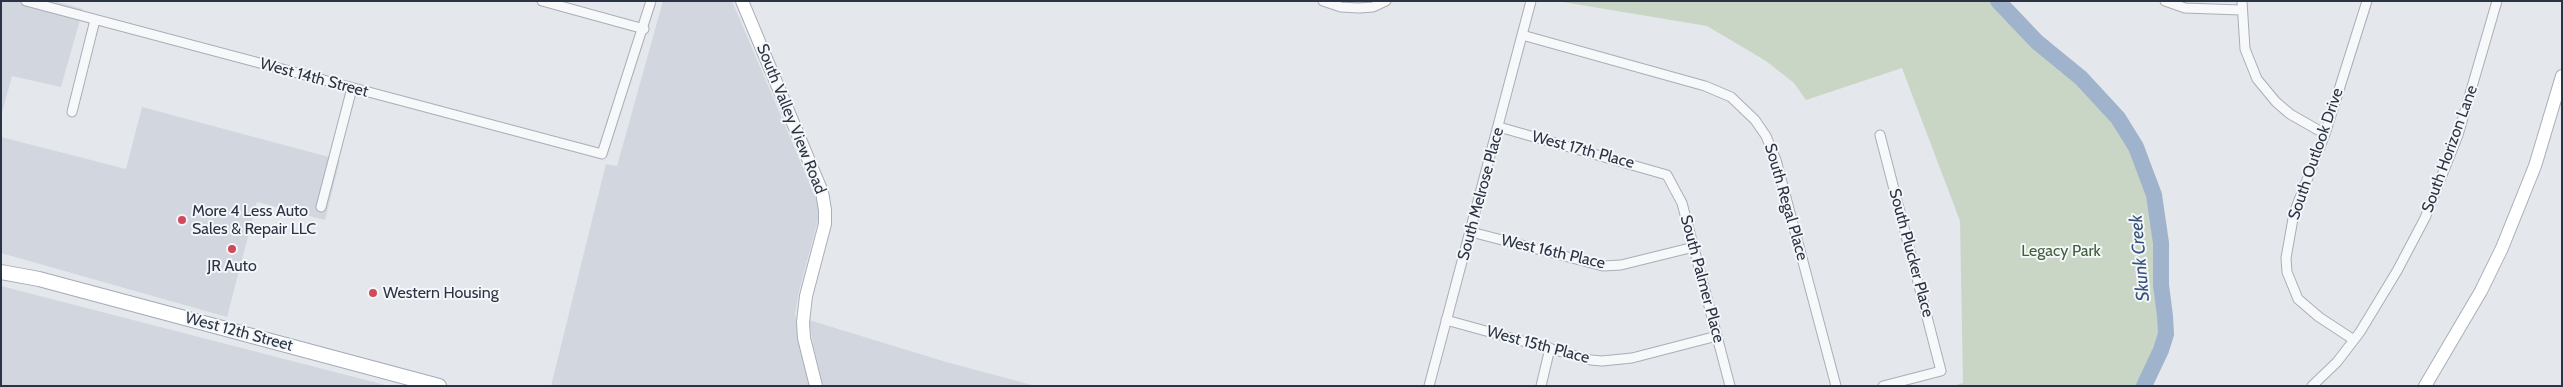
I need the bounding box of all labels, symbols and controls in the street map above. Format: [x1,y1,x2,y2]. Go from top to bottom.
street label: South Valley View Road [752,41,830,197]
street label: West 14th Street [258,54,370,102]
street label: South Horizon Lane [2418,83,2482,215]
street label: South Outlook Drive [2284,86,2348,222]
street label: South Melrose Place [1454,125,1508,263]
street label: West 17th Place [1530,127,1636,173]
street label: South Regal Place [1760,141,1812,263]
street label: South Plucker Place [1885,187,1937,319]
place label: More 4 Less Auto Sales & Repair LLC [192,201,316,239]
street label: South Palmer Place [1676,213,1728,345]
marker: More 4 Less Auto Sales & Repair LLC [176,214,188,226]
water label: Skunk Creek [2125,214,2155,302]
street label: West 16th Place [1499,231,1607,273]
park label: Legacy Park [2021,241,2101,261]
marker: JR Auto [226,243,238,255]
place label: JR Auto [207,256,257,276]
place label: Western Housing [383,283,499,303]
marker: Western Housing [367,287,379,299]
street label: West 12th Street [183,308,295,356]
street label: West 15th Place [1484,322,1592,368]

